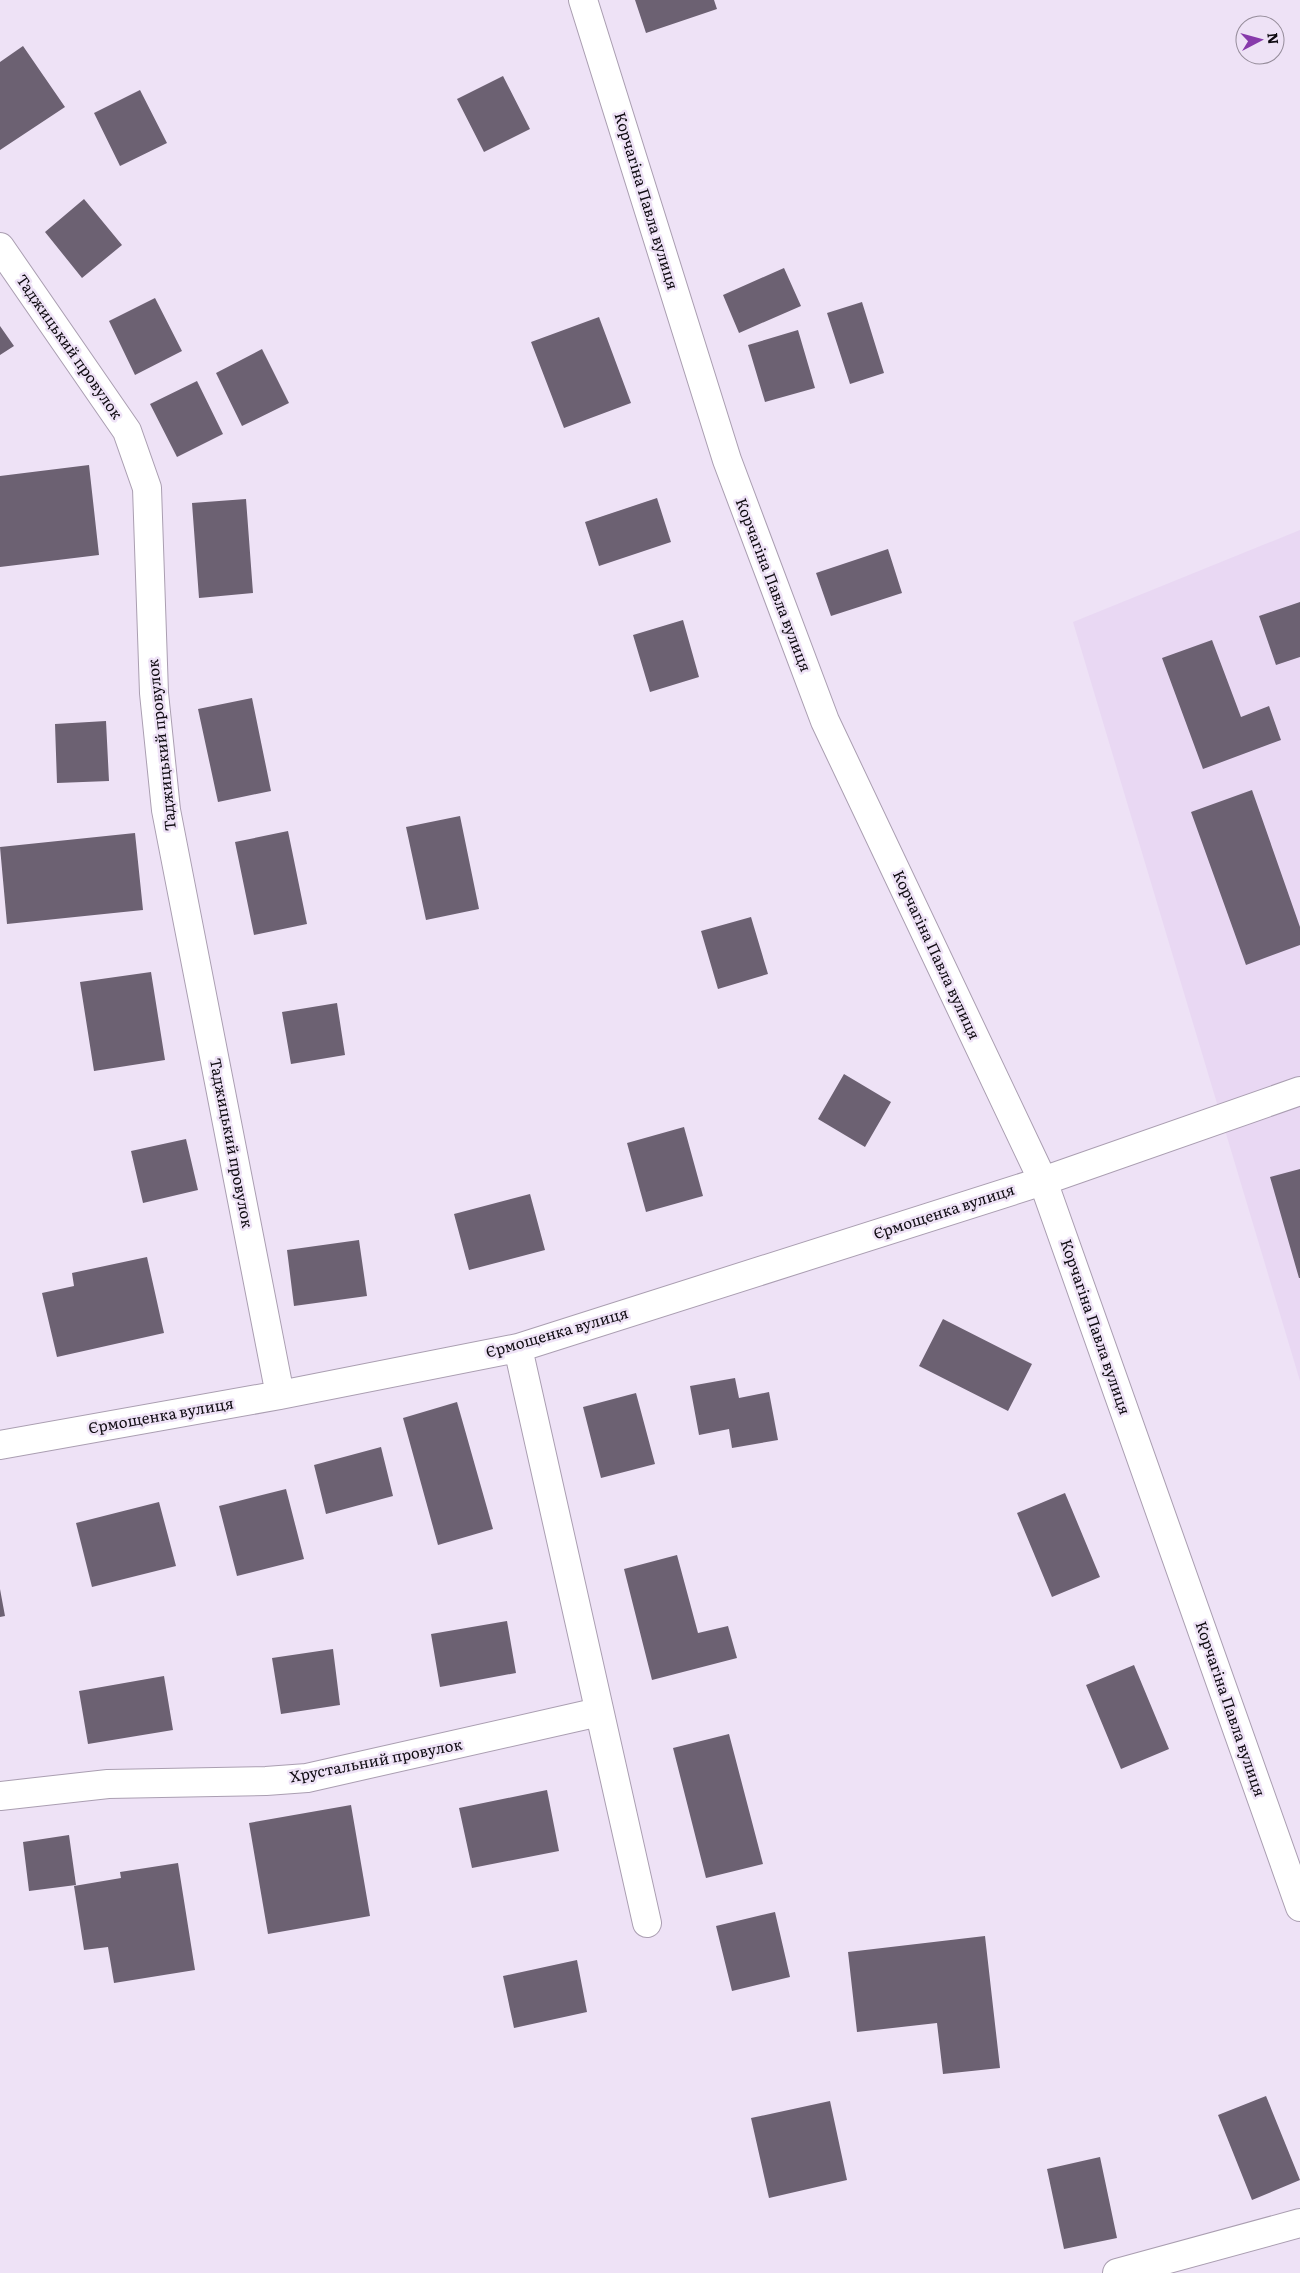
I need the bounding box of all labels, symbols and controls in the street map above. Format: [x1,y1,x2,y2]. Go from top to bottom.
north arrow [1235,15,1285,65]
text: N [1263,32,1285,46]
street label: Корчагіна Павла вулиця [609,109,685,292]
street label: Таджицький провулок [11,269,129,424]
street label: Корчагіна Павла вулиця [731,494,818,675]
street label: Таджицький провулок [140,658,181,832]
street label: Корчагіна Павла вулиця [888,866,987,1043]
street label: Таджицький провулок [205,1056,260,1230]
street label: Єрмощенка вулиця [870,1177,1017,1244]
street label: Корчагіна Павла вулиця [1056,1236,1137,1418]
street label: Єрмощенка вулиця [483,1300,631,1363]
street label: Єрмощенка вулиця [86,1390,235,1439]
street label: Корчагіна Павла вулиця [1191,1618,1272,1800]
street label: Хрустальний провулок [288,1732,464,1788]

